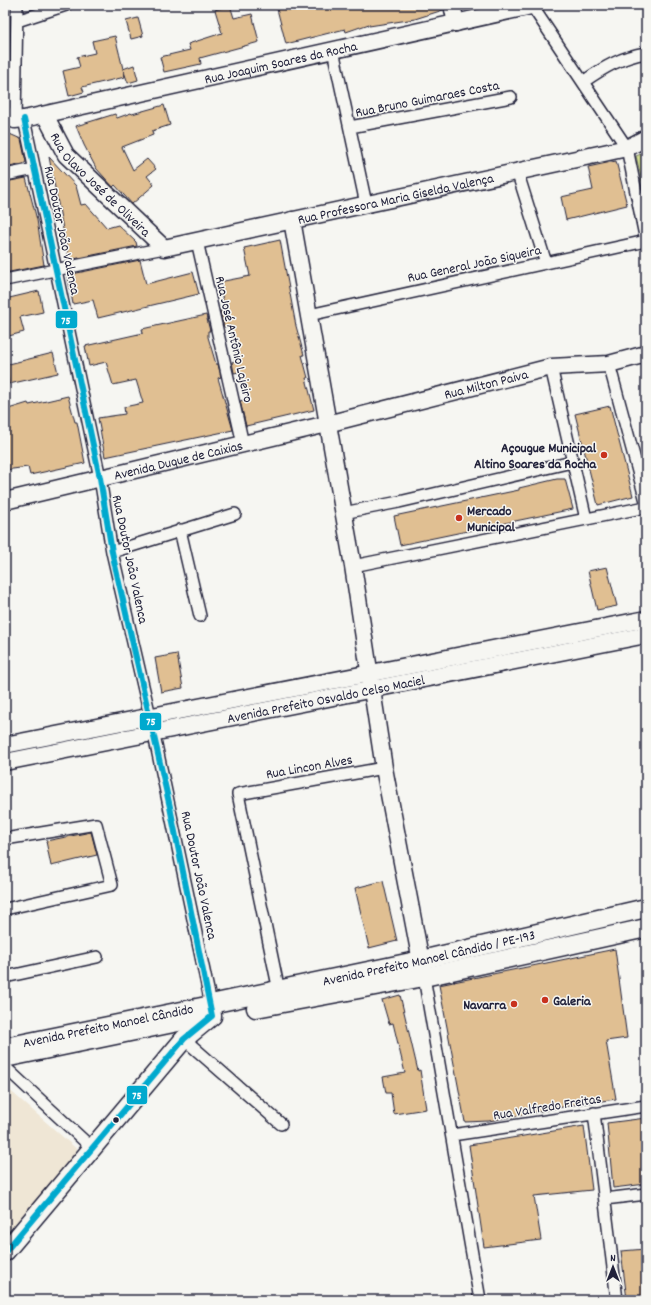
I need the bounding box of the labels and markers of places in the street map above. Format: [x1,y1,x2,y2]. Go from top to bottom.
place label: Açougue Municipal Altino Soares da Rocha [474,439,597,475]
marker: Açougue Municipal Altino Soares da Rocha [599,450,609,460]
place label: Mercado Municipal [467,502,515,538]
marker: Mercado Municipal [454,513,464,523]
place label: Galeria [553,992,592,1012]
marker: Galeria [540,995,550,1005]
place label: Navarra [463,996,507,1016]
marker: Navarra [509,999,519,1009]
unlabelled marker [111,1115,121,1125]

